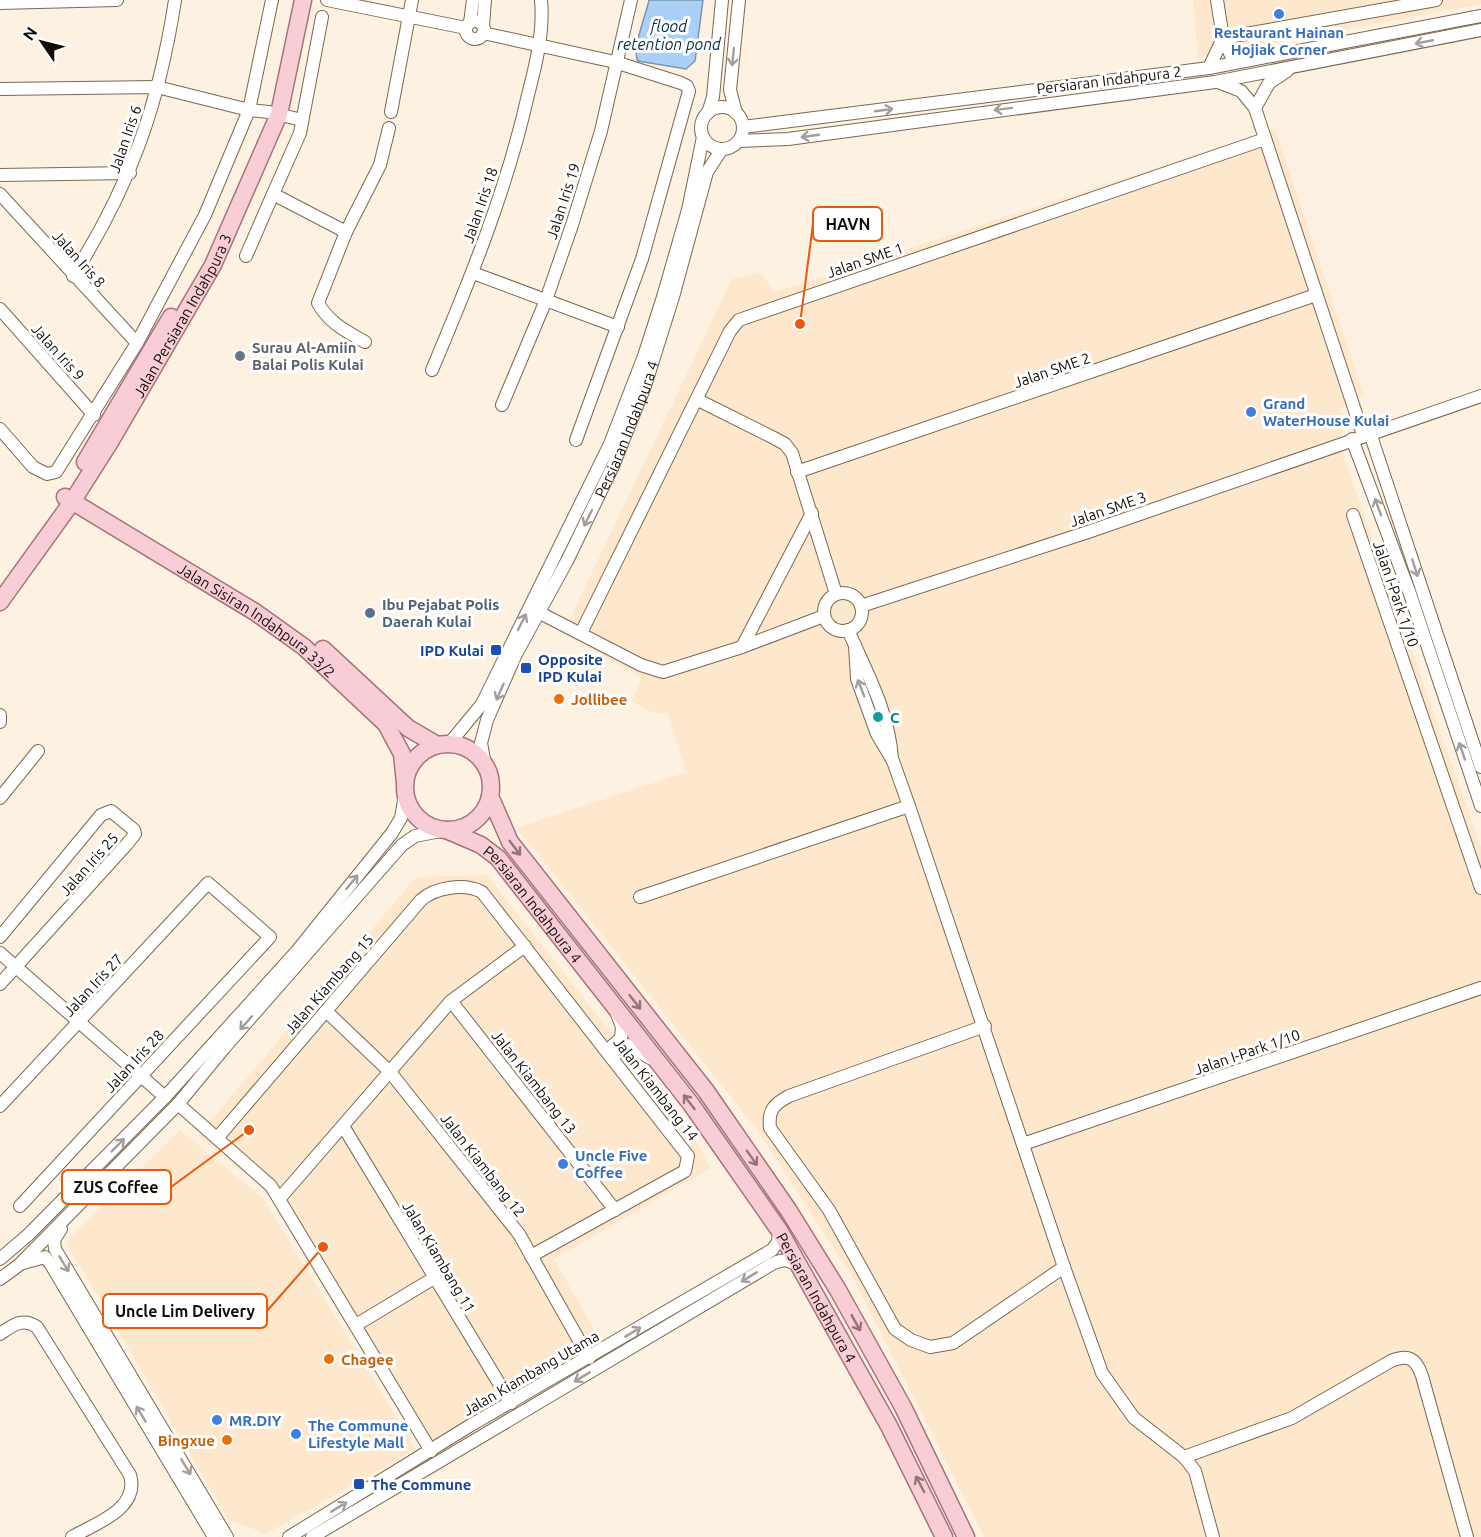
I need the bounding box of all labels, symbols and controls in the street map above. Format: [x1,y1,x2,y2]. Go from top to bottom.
marker: Restaurant Hainan Hojiak Corner [1272,7,1286,21]
north arrow [12,12,72,72]
water label: flood retention pond [617,17,722,53]
text: N [19,23,41,43]
place label: Restaurant Hainan Hojiak Corner [1214,24,1344,58]
one-way arrow [1414,37,1434,48]
one-way arrow [727,46,738,66]
street label: Persiaran Indahpura 2 [1036,63,1182,97]
street label: Jalan Iris 6 [106,103,144,175]
one-way arrow [874,104,894,115]
one-way arrow [994,104,1014,115]
one-way arrow [801,131,820,142]
street label: Jalan Iris 19 [543,161,583,241]
street label: Jalan Iris 18 [459,165,501,245]
callout: HAVN [813,207,882,241]
text: HAVN [826,215,871,233]
street label: Jalan Iris 8 [49,227,109,291]
street label: Jalan Persiaran Indahpura 3 [129,231,234,400]
street label: Jalan SME 1 [824,239,906,281]
street label: Jalan Iris 9 [28,320,88,384]
place label: Surau Al-Amiin Balai Polis Kulai [252,339,364,373]
marker: Surau Al-Amiin Balai Polis Kulai [233,349,247,363]
street label: Jalan SME 2 [1011,349,1093,391]
street label: Persiaran Indahpura 4 [591,359,661,500]
place label: Grand WaterHouse Kulai [1263,395,1389,429]
marker: Grand WaterHouse Kulai [1244,405,1258,419]
street label: Jalan SME 3 [1067,488,1149,530]
one-way arrow [1371,498,1382,517]
one-way arrow [581,509,593,527]
street label: Jalan I-Park 1/10 [1370,539,1422,649]
one-way arrow [1411,558,1422,577]
street label: Jalan Sisiran Indahpura 33/2 [175,559,339,681]
place label: Ibu Pejabat Polis Daerah Kulai [382,596,499,630]
marker: Ibu Pejabat Polis Daerah Kulai [363,606,377,620]
one-way arrow [517,614,528,632]
place label: IPD Kulai [420,642,484,659]
marker: IPD Kulai [489,643,503,657]
place label: Opposite IPD Kulai [538,651,603,685]
marker: Opposite IPD Kulai [519,661,533,675]
one-way arrow [854,679,865,698]
one-way arrow [494,682,505,701]
place label: Jollibee [571,691,627,708]
marker: Jollibee [552,692,566,706]
place label: C [890,709,900,726]
marker: C [871,710,885,724]
one-way arrow [1456,742,1467,761]
street label: Jalan Iris 25 [56,829,122,899]
one-way arrow [509,840,522,856]
street label: Persiaran Indahpura 4 [481,842,585,966]
one-way arrow [346,874,359,890]
street label: Jalan Kiambang 15 [281,931,377,1037]
street label: Jalan Iris 27 [60,950,126,1020]
one-way arrow [629,994,642,1010]
one-way arrow [239,1015,253,1030]
street label: Jalan Iris 28 [101,1026,167,1096]
street label: Jalan I-Park 1/10 [1192,1026,1302,1078]
street label: Jalan Kiambang 13 [488,1027,580,1137]
street label: Jalan Kiambang 14 [610,1034,702,1144]
one-way arrow [683,1094,696,1110]
street label: Jalan Kiambang 12 [437,1110,529,1220]
one-way arrow [110,1138,125,1153]
place label: Uncle Five Coffee [575,1147,647,1181]
one-way arrow [746,1149,759,1166]
marker: Uncle Five Coffee [556,1157,570,1171]
callout: ZUS Coffee [62,1170,171,1204]
text: ZUS Coffee [74,1178,158,1196]
street label: Jalan Kiambang 11 [399,1198,479,1316]
street label: Persiaran Indahpura 4 [774,1229,860,1365]
one-way arrow [58,1255,70,1272]
one-way arrow [741,1271,758,1283]
callout: Uncle Lim Delivery [103,1294,267,1328]
text: Uncle Lim Delivery [115,1302,256,1320]
one-way arrow [850,1314,862,1331]
one-way arrow [624,1325,641,1337]
street label: Jalan Kiambang Utama [460,1327,602,1419]
place label: Chagee [341,1351,394,1368]
marker: Chagee [322,1352,336,1366]
one-way arrow [574,1371,591,1383]
one-way arrow [135,1406,147,1423]
place label: MR.DIY [229,1412,282,1429]
marker: MR.DIY [210,1413,224,1427]
place label: The Commune Lifestyle Mall [308,1417,409,1451]
marker: The Commune Lifestyle Mall [289,1427,303,1441]
place label: Bingxue [158,1432,215,1449]
marker: Bingxue [220,1433,234,1447]
one-way arrow [180,1458,192,1475]
place label: The Commune [371,1476,472,1493]
one-way arrow [914,1476,926,1493]
marker: The Commune [352,1477,366,1491]
one-way arrow [330,1500,347,1512]

